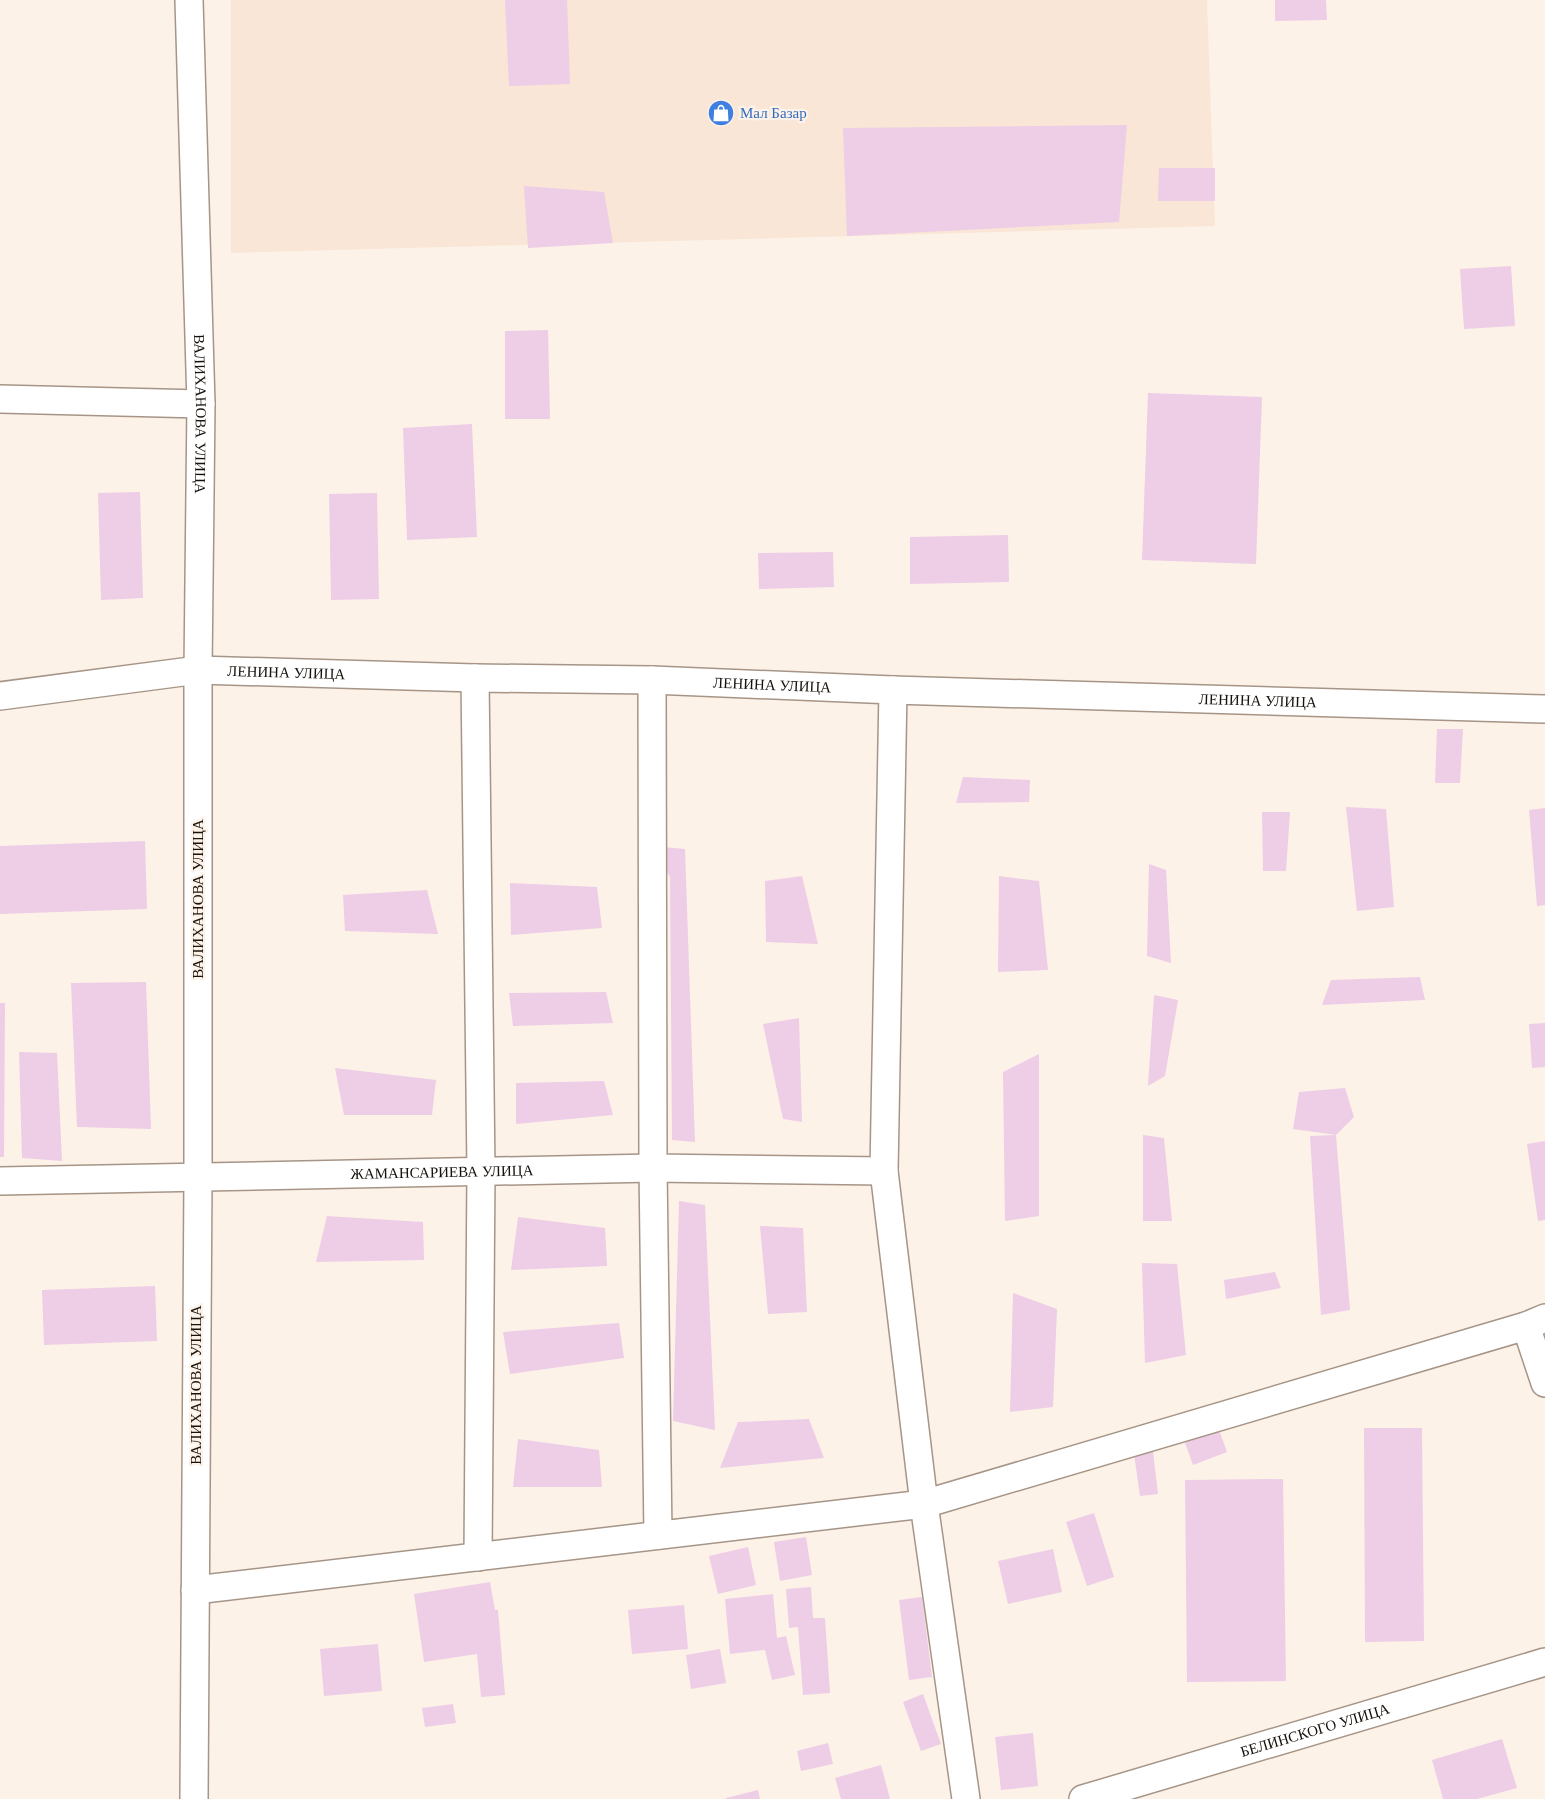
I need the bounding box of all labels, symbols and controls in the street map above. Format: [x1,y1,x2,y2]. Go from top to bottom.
shop icon: Мал Базар [706,98,736,128]
place label: Мал Базар [740,105,807,121]
street label: ВАЛИХАНОВА УЛИЦА [191,334,209,494]
street label: ЛЕНИНА УЛИЦА [227,663,346,682]
street label: ЛЕНИНА УЛИЦА [713,675,832,695]
street label: ЛЕНИНА УЛИЦА [1199,691,1317,710]
street label: ВАЛИХАНОВА УЛИЦА [190,819,206,979]
street label: ЖАМАНСАРИЕВА УЛИЦА [350,1162,534,1182]
street label: ВАЛИХАНОВА УЛИЦА [188,1305,204,1465]
street label: БЕЛИНСКОГО УЛИЦА [1239,1701,1392,1760]

